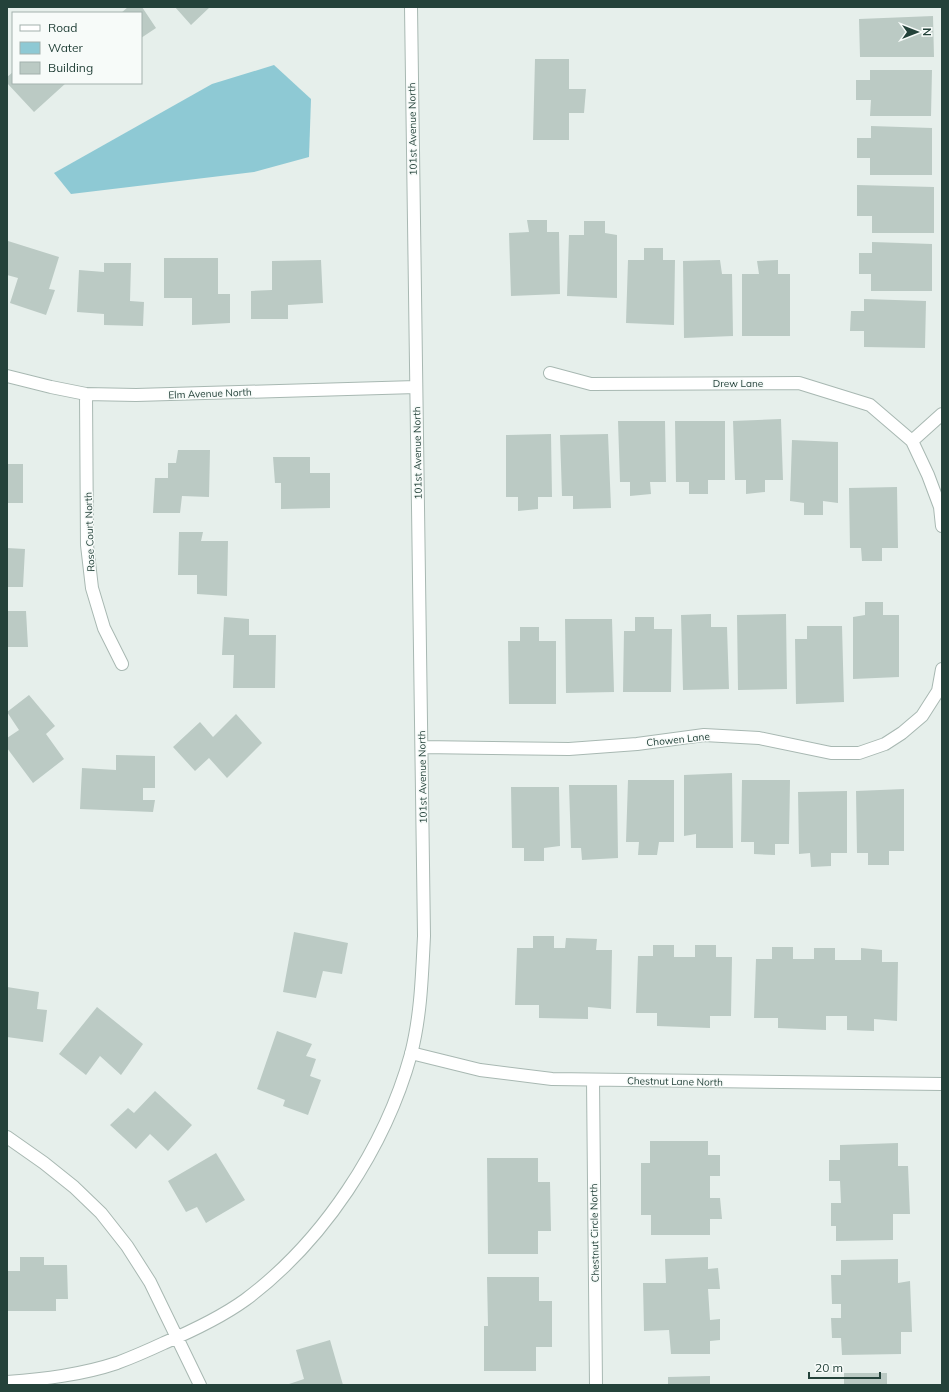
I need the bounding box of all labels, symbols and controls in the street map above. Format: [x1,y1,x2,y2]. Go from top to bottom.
legend [12,12,142,84]
north arrow [897,12,937,52]
text: Road [48,20,77,35]
text: N [920,28,934,36]
text: Water [48,40,84,55]
text: Building [48,60,93,75]
street label: 101st Avenue North [405,82,420,176]
street label: Drew Lane [713,377,763,390]
street label: Elm Avenue North [168,386,252,401]
street label: 101st Avenue North [410,406,425,500]
street label: Rose Court North [82,492,97,572]
street label: 101st Avenue North [415,730,430,824]
street label: Chowen Lane [646,730,710,749]
street label: Chestnut Lane North [627,1074,723,1089]
street label: Chestnut Circle North [587,1183,602,1283]
scale bar [809,1354,880,1380]
text: 20 m [815,1360,843,1375]

